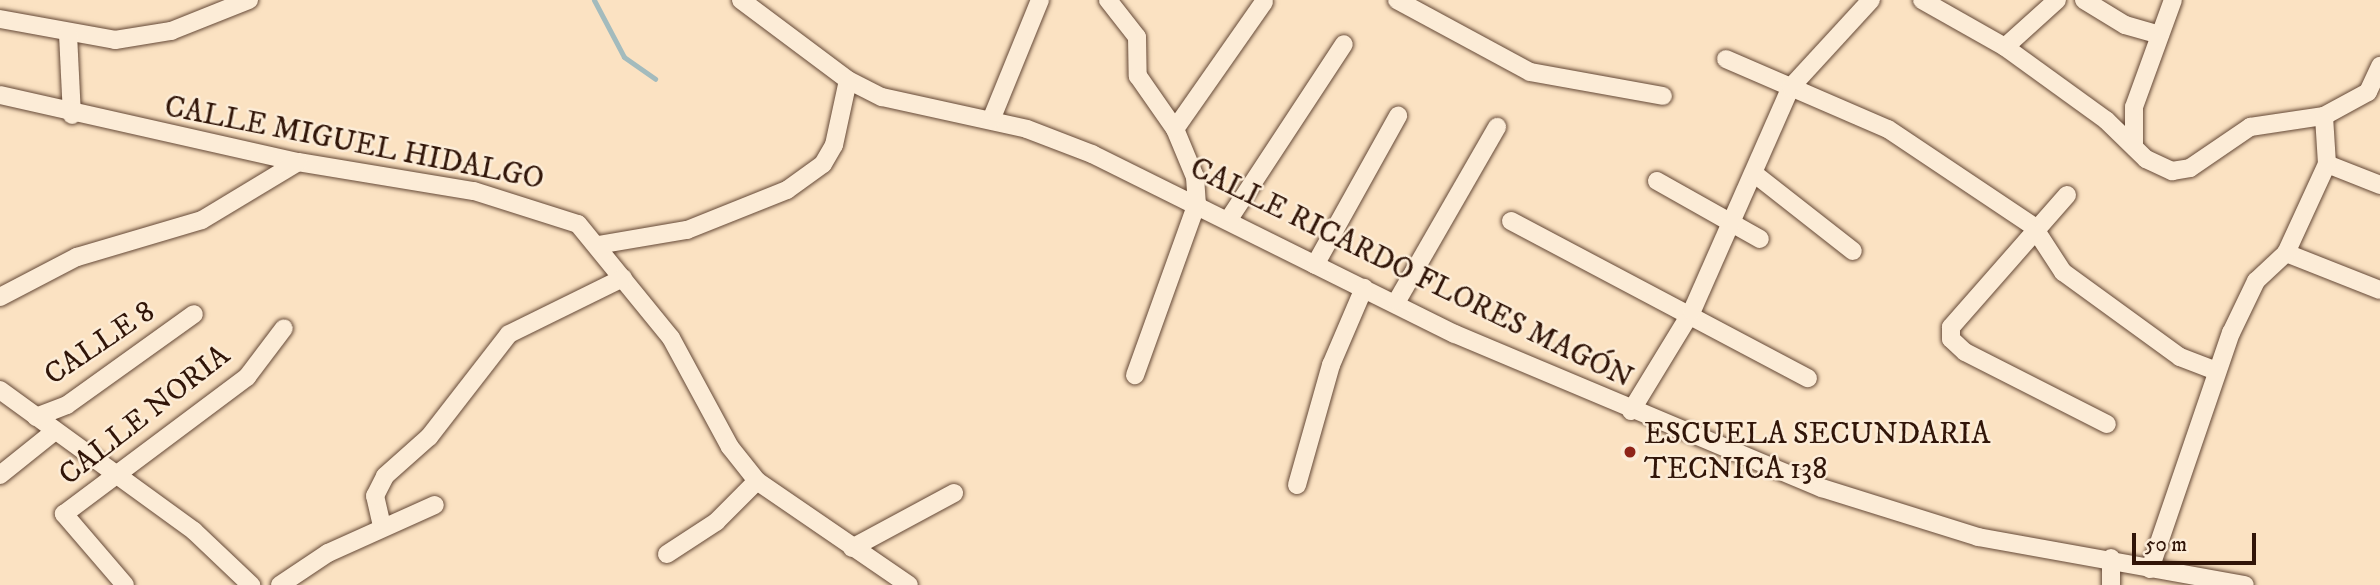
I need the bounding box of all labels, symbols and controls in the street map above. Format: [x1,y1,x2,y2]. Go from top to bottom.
street label: CALLE MIGUEL HIDALGO [161,90,547,198]
street label: CALLE RICARDO FLORES MAGÓN [1184,151,1638,397]
street label: CALLE 8 [38,294,162,394]
street label: CALLE NORIA [52,338,238,494]
place label: ESCUELA SECUNDARIA TECNICA 138 [1644,417,1990,488]
marker: ESCUELA SECUNDARIA TECNICA 138 [1622,444,1638,460]
scale bar [2135,518,2259,562]
text: 50 m [2145,532,2187,558]

